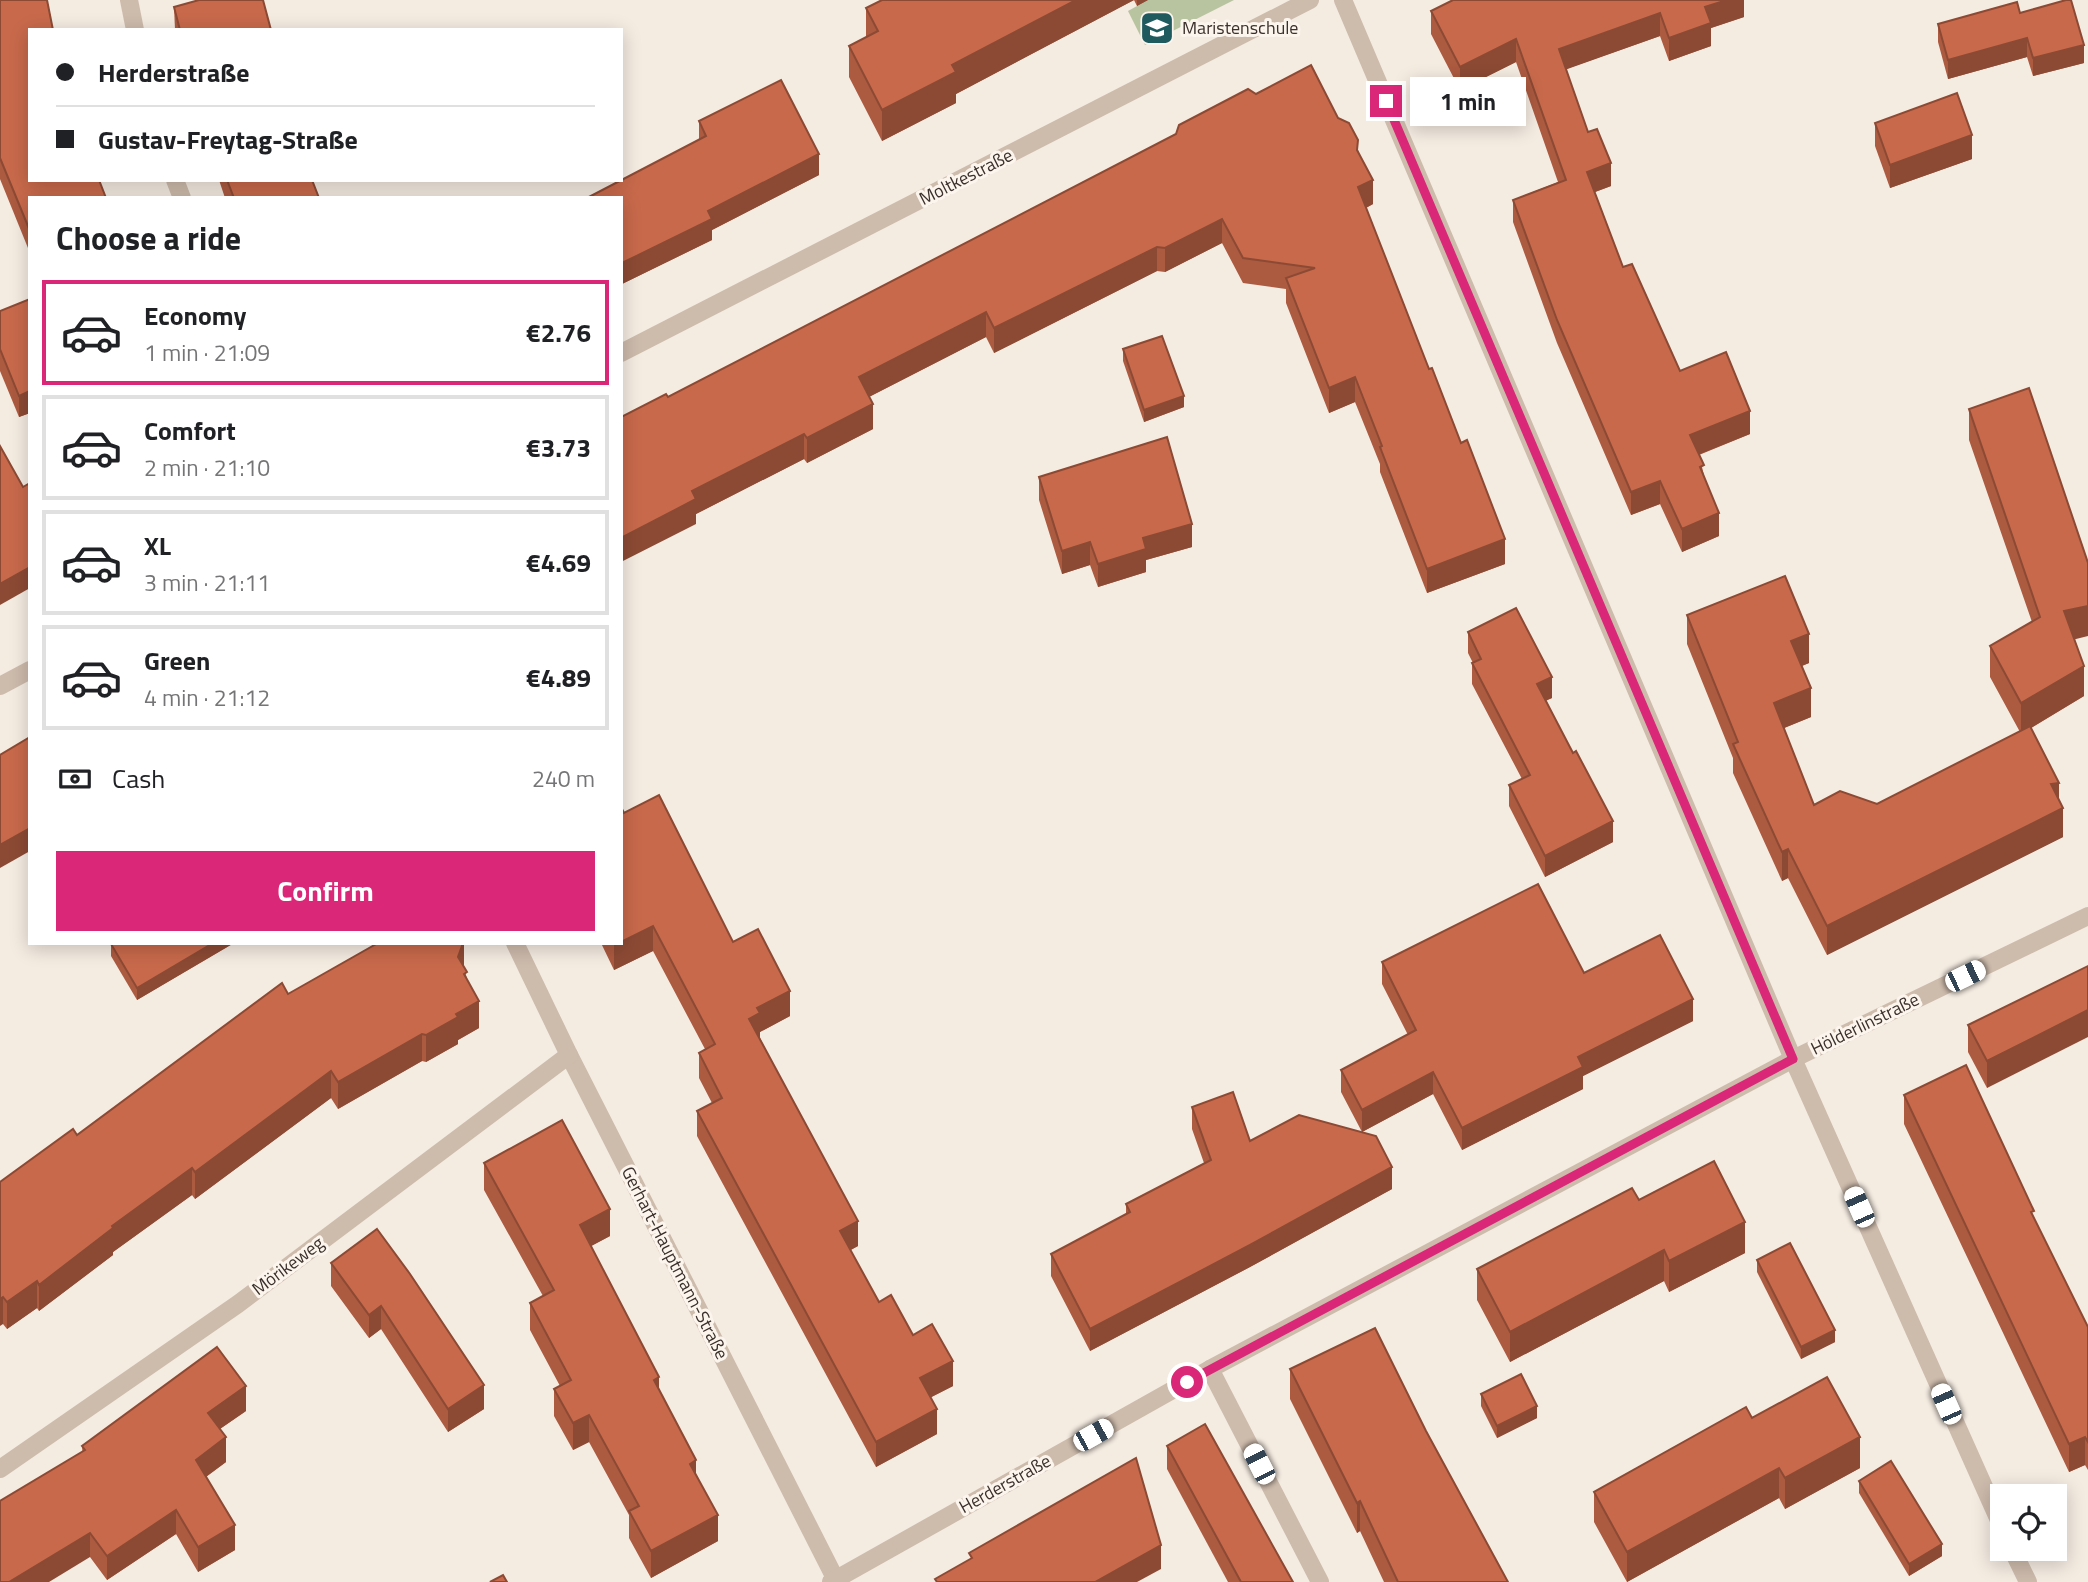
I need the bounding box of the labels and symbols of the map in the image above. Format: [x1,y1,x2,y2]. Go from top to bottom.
school or university icon: Maristenschule [1138,9,1176,47]
place label: Maristenschule [1182,14,1298,41]
callout: 1 min [1410,76,1526,126]
route end [1370,85,1402,117]
street label: Moltkestraße [914,141,1017,212]
car [1942,957,1989,995]
street label: Hölderlinstraße [1806,986,1924,1061]
street label: Gerhart-Hauptmann-Straße [615,1162,736,1364]
car [1841,1184,1878,1230]
street label: Mörikeweg [246,1230,329,1302]
route start [1171,1366,1203,1398]
car [1928,1381,1965,1427]
car [1070,1416,1117,1454]
car [1241,1441,1278,1487]
street label: Herderstraße [954,1447,1056,1520]

